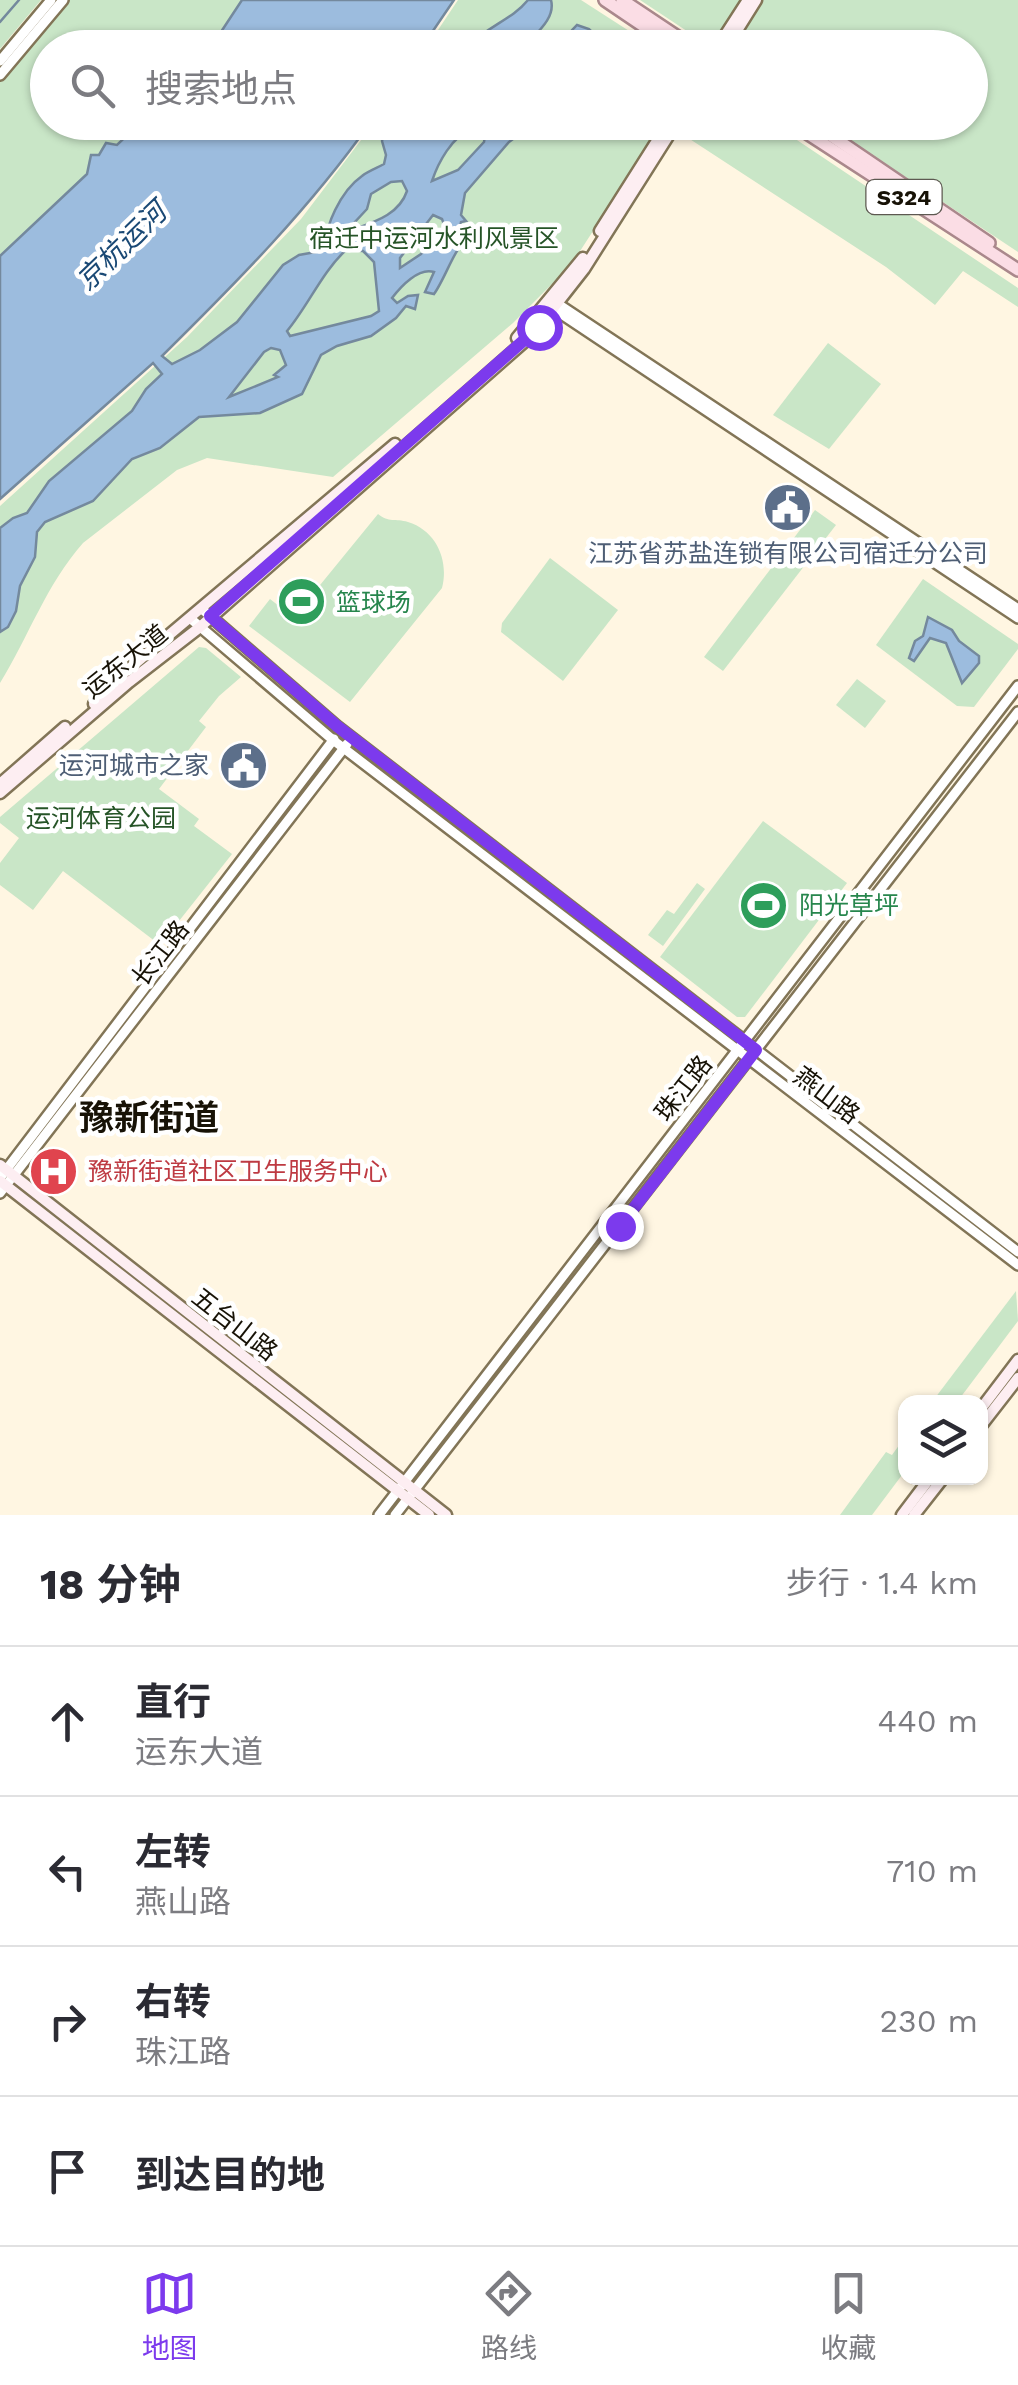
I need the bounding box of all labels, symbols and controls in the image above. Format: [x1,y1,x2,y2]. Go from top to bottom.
search box [30,30,988,140]
icon: search [65,58,120,113]
text: 搜索地点 [145,67,297,111]
road number: S324 [866,180,942,214]
water label: 京杭运河 [70,192,177,297]
park label: 宿迁中运河水利风景区 [309,224,559,253]
route start [517,305,563,351]
public building icon: 江苏省苏盐连锁有限公司宿迁分公司 [762,481,814,533]
place label: 江苏省苏盐连锁有限公司宿迁分公司 [588,539,988,568]
sports icon: 篮球场 [275,576,327,628]
place label: 篮球场 [336,588,411,617]
street label: 运东大道 [77,619,173,704]
public building icon: 运河城市之家 [218,739,270,791]
place label: 运河城市之家 [59,751,209,780]
park label: 运河体育公园 [26,804,176,833]
sports icon: 阳光草坪 [738,879,790,931]
place label: 阳光草坪 [799,891,899,920]
street label: 长江路 [126,915,195,992]
street label: 珠江路 [649,1050,718,1127]
street label: 燕山路 [788,1061,865,1130]
district label: 豫新街道 [79,1097,219,1139]
hospital icon: 豫新街道社区卫生服务中心 [27,1145,79,1197]
place label: 豫新街道社区卫生服务中心 [88,1157,388,1186]
route end [598,1204,644,1250]
street label: 五台山路 [186,1282,283,1367]
map controls [898,1395,988,1485]
button: layers [898,1395,988,1485]
text: 18 分钟 [40,1560,180,1609]
text: 步行 · 1.4 km [786,1564,978,1602]
text: 直行 [135,1680,211,1724]
icon: ahead [40,1694,95,1749]
text: 440 m [878,1702,978,1740]
text: 运东大道 [135,1733,263,1771]
text: 左转 [135,1830,211,1874]
icon: left [40,1844,95,1899]
text: 710 m [886,1852,978,1890]
text: 燕山路 [135,1883,231,1921]
text: 右转 [135,1980,211,2024]
icon: right [40,1994,95,2049]
text: 230 m [879,2002,978,2040]
text: 珠江路 [135,2033,231,2071]
icon: arrive [40,2144,95,2199]
text: 到达目的地 [135,2153,325,2197]
tab: 地图 [142,2266,198,2366]
tab: 路线 [481,2266,537,2366]
tab: 收藏 [820,2266,876,2366]

